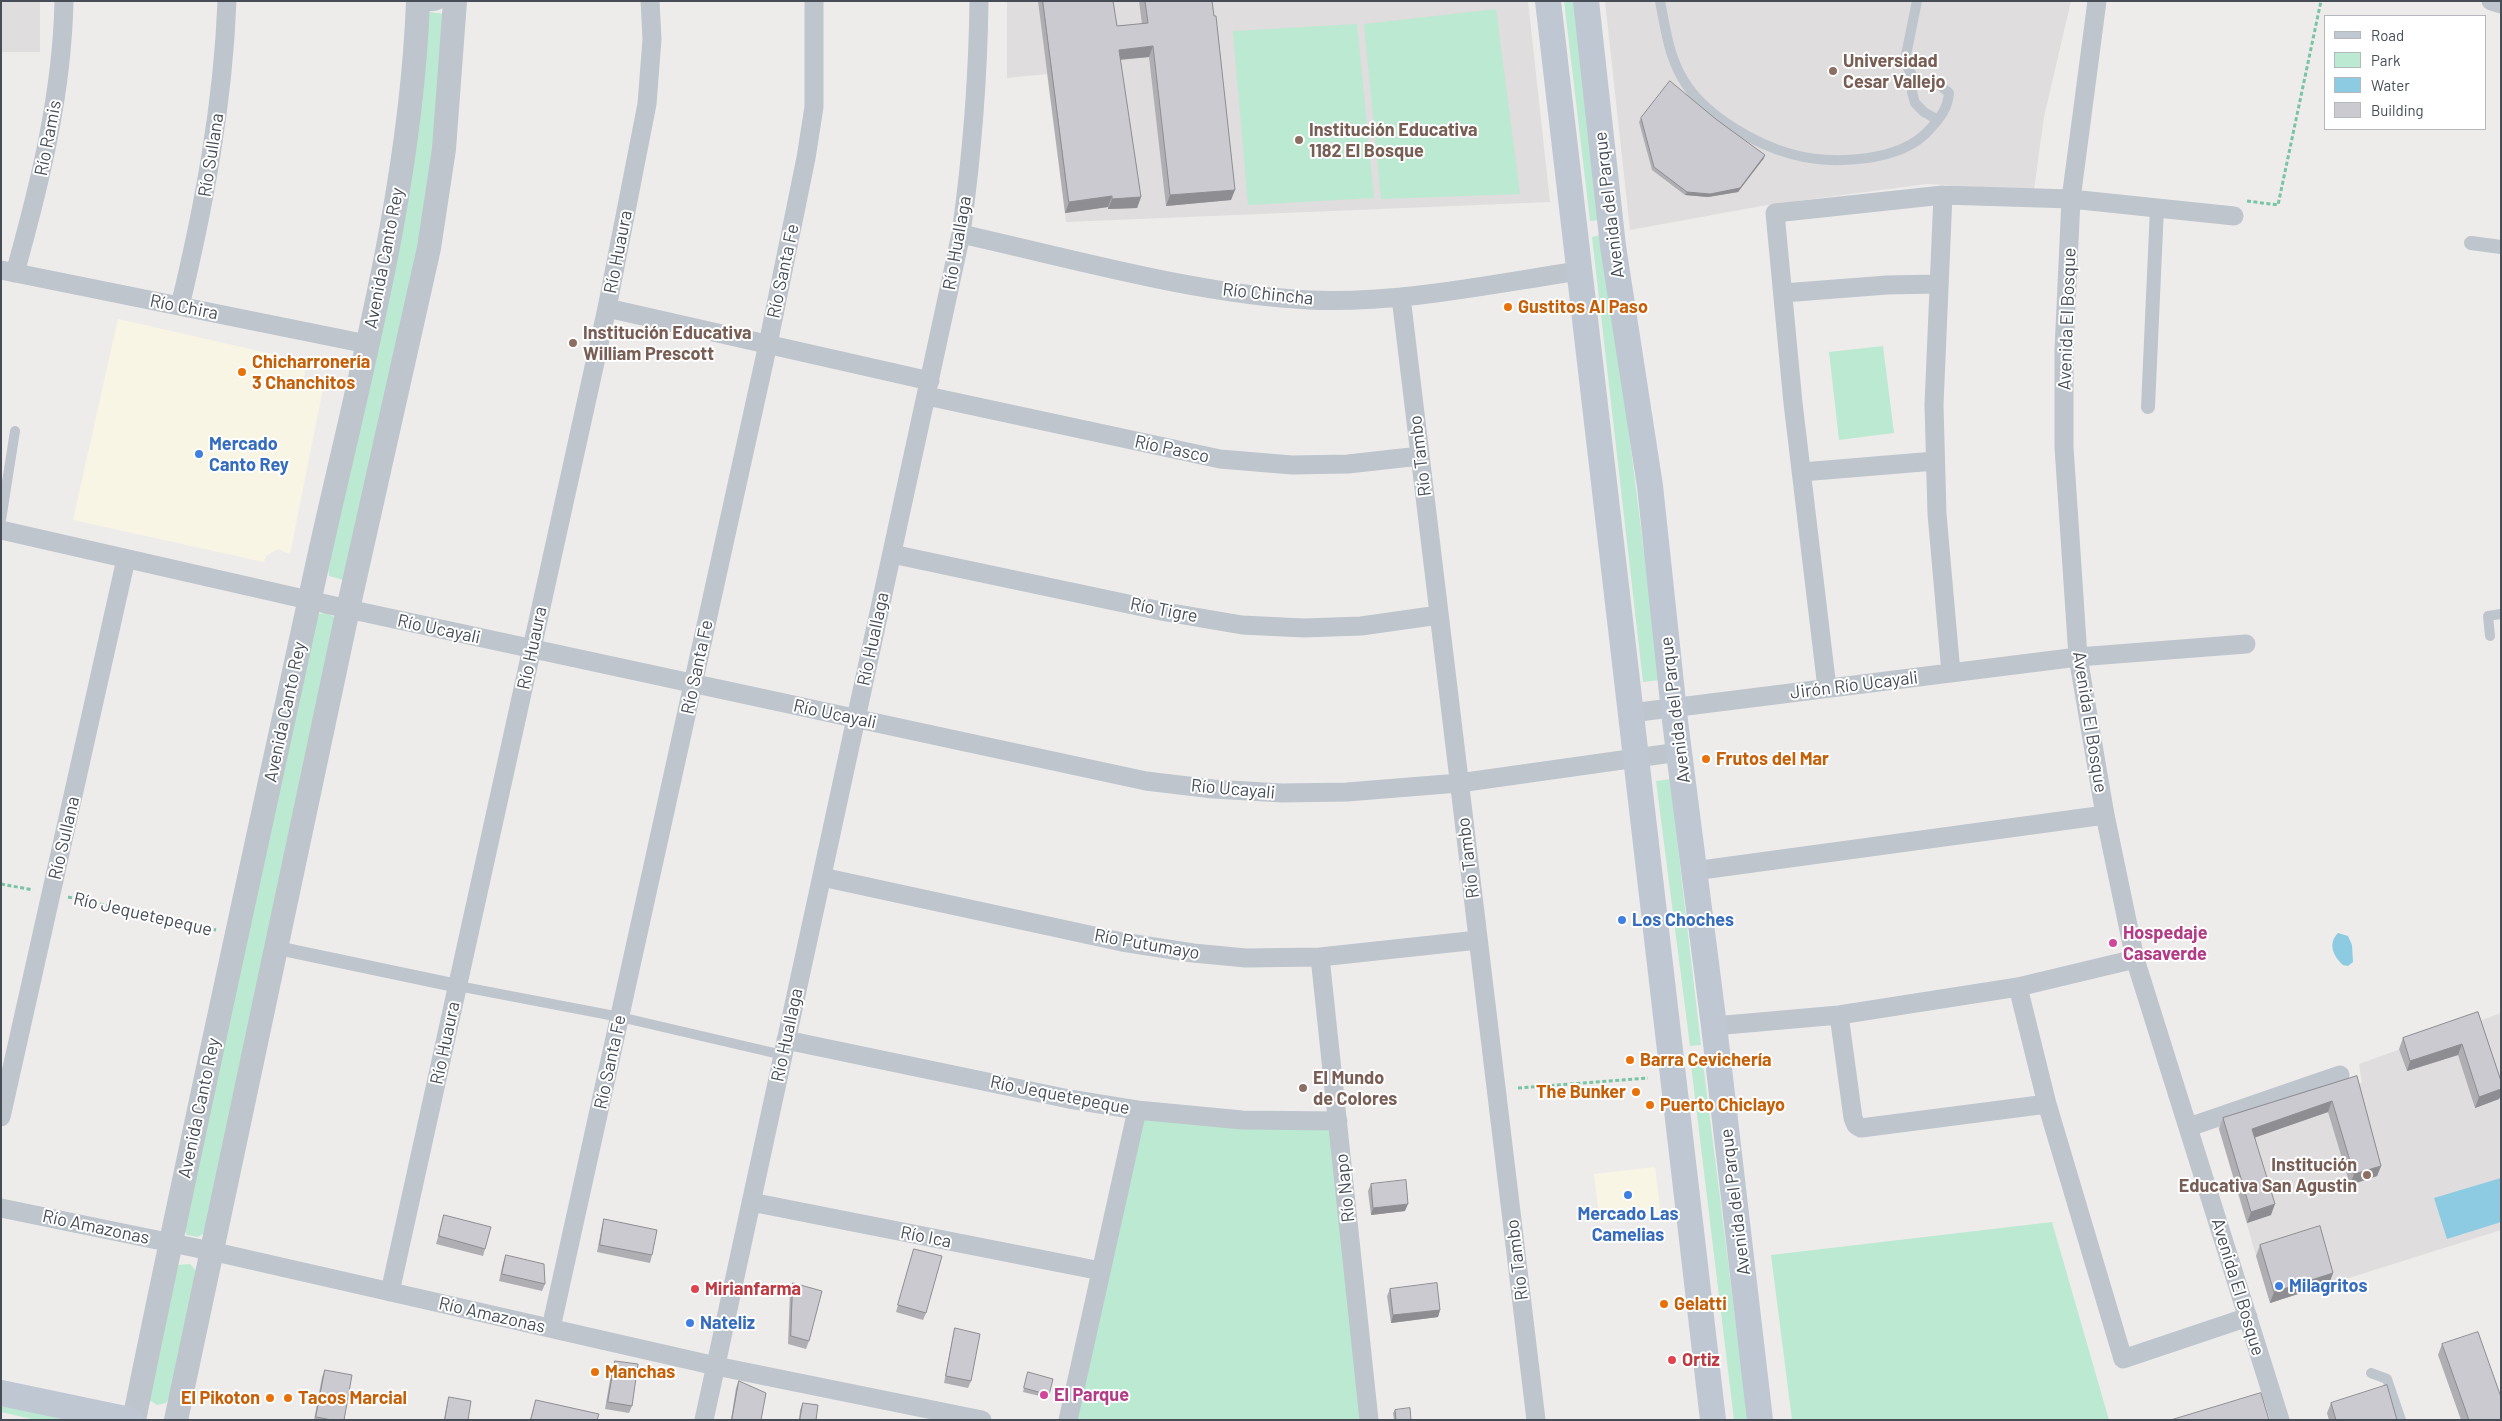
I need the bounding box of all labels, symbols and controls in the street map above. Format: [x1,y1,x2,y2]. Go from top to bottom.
legend [2324,15,2487,130]
text: Road [2371,26,2404,44]
place label: Universidad Cesar Vallejo [1843,50,1945,92]
text: Park [2371,51,2400,69]
marker: Universidad Cesar Vallejo [1827,65,1839,77]
text: Water [2371,76,2410,94]
street label: Río Ramis [30,98,66,178]
text: Building [2371,101,2424,119]
street label: Río Sullana [194,111,228,199]
place label: Institución Educativa 1182 El Bosque [1309,119,1478,162]
street label: Avenida del Parque [1589,130,1629,280]
marker: Institución Educativa 1182 El Bosque [1293,134,1305,146]
street label: Avenida Canto Rey [360,186,408,330]
street label: Río Huallaga [938,194,976,292]
street label: Río Huaura [599,209,637,295]
street label: Río Santa Fe [762,222,804,320]
street label: Avenida El Bosque [2054,247,2080,391]
street label: Río Chincha [1221,278,1315,310]
street label: Río Chira [148,290,220,324]
place label: Gustitos Al Paso [1518,296,1648,318]
marker: Gustitos Al Paso [1502,301,1514,313]
place label: Institución Educativa William Prescott [583,322,752,364]
marker: Institución Educativa William Prescott [567,337,579,349]
place label: Chicharronería 3 Chanchitos [252,351,370,394]
marker: Chicharronería 3 Chanchitos [236,366,248,378]
street label: Río Tambo [1404,414,1436,498]
street label: Río Pasco [1133,431,1211,467]
place label: Mercado Canto Rey [209,433,289,476]
marker: Mercado Canto Rey [193,448,205,460]
street label: Río Huallaga [853,590,893,688]
street label: Río Tigre [1128,593,1200,627]
street label: Río Huaura [513,605,551,691]
street label: Río Ucayali [395,610,483,648]
street label: Río Santa Fe [676,618,718,716]
street label: Avenida del Parque [1655,635,1695,785]
street label: Avenida Canto Rey [260,640,310,784]
street label: Avenida El Bosque [2068,650,2112,794]
street label: Jirón Río Ucayali [1789,666,1919,704]
street label: Río Ucayali [791,695,879,733]
place label: Frutos del Mar [1716,748,1829,770]
marker: Frutos del Mar [1700,753,1712,765]
street label: Río Ucayali [1190,775,1276,803]
street label: Río Sullana [44,794,84,882]
street label: Río Tambo [1452,816,1484,900]
street label: Río Jequetepeque [72,888,214,940]
place label: Los Choches [1632,909,1734,931]
marker: Los Choches [1616,914,1628,926]
place label: Hospedaje Casaverde [2123,922,2207,964]
street label: Río Putumayo [1093,924,1201,964]
marker: Hospedaje Casaverde [2107,937,2119,949]
street label: Río Huallaga [767,986,807,1084]
street label: Río Huaura [426,1000,464,1086]
street label: Río Santa Fe [589,1013,631,1111]
street label: Avenida Canto Rey [174,1036,224,1180]
place label: Barra Cevichería [1640,1049,1772,1071]
marker: Barra Cevichería [1624,1054,1636,1066]
place label: El Mundo de Colores [1313,1067,1397,1110]
street label: Río Jequetepeque [988,1071,1132,1119]
place label: The Bunker [1536,1081,1626,1103]
marker: El Mundo de Colores [1297,1082,1309,1094]
marker: The Bunker [1630,1086,1642,1098]
place label: Puerto Chiclayo [1660,1094,1785,1116]
marker: Puerto Chiclayo [1644,1099,1656,1111]
street label: Avenida del Parque [1715,1127,1755,1277]
street label: Río Napo [1331,1152,1359,1224]
place label: Institución Educativa San Agustin [2179,1154,2357,1196]
marker: Institución Educativa San Agustin [2361,1169,2373,1181]
marker: Mercado Las Camelias [1622,1189,1634,1201]
place label: Mercado Las Camelias [1577,1203,1679,1246]
street label: Río Amazonas [41,1205,151,1249]
street label: Avenida El Bosque [2207,1216,2269,1358]
street label: Río Tambo [1501,1218,1533,1302]
street label: Río Ica [899,1221,953,1253]
place label: Milagritos [2289,1275,2368,1297]
place label: Mirianfarma [705,1278,801,1300]
marker: Milagritos [2273,1280,2285,1292]
marker: Mirianfarma [689,1283,701,1295]
street label: Río Amazonas [437,1292,547,1338]
place label: Gelatti [1674,1293,1727,1315]
marker: Gelatti [1658,1298,1670,1310]
place label: Nateliz [700,1312,755,1334]
marker: Nateliz [684,1317,696,1329]
place label: Ortiz [1682,1349,1720,1371]
marker: Ortiz [1666,1354,1678,1366]
place label: Manchas [605,1361,675,1383]
marker: Manchas [589,1366,601,1378]
place label: El Parque [1054,1384,1129,1406]
place label: El Pikoton [181,1387,260,1409]
place label: Tacos Marcial [298,1387,407,1409]
marker: El Parque [1038,1389,1050,1401]
marker: El Pikoton [264,1392,276,1404]
marker: Tacos Marcial [282,1392,294,1404]

